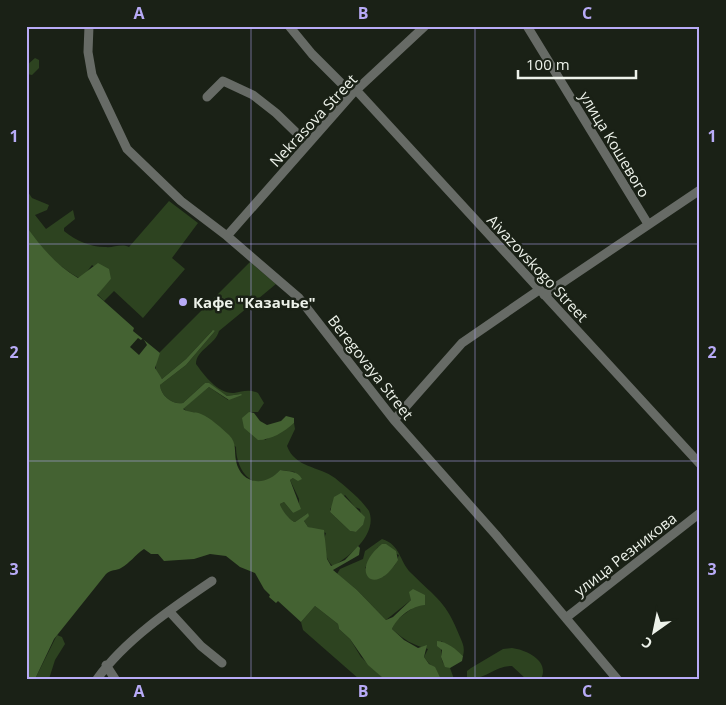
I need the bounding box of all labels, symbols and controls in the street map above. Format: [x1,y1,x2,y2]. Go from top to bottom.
text: A [133,2,145,24]
text: B [358,2,368,24]
text: C [582,2,592,24]
scale bar [518,48,636,80]
text: 100 m [526,54,570,74]
street label: Nekrasova Street [265,69,361,171]
street label: улица Кошевого [575,87,655,201]
text: 1 [9,125,19,147]
text: 1 [707,125,717,147]
street label: Aivazovskogo Street [483,210,593,326]
place label: Кафе "Казачье" [193,292,316,312]
marker: Кафе "Казачье" [177,296,189,308]
street label: Beregovaya Street [324,311,418,423]
text: 2 [9,341,19,363]
text: 2 [707,341,717,363]
street label: улица Резникова [570,508,680,600]
text: 3 [9,558,19,580]
text: 3 [707,558,717,580]
north arrow [628,608,678,658]
text: С [638,633,656,654]
text: A [133,680,145,702]
text: B [358,680,368,702]
text: C [582,680,592,702]

